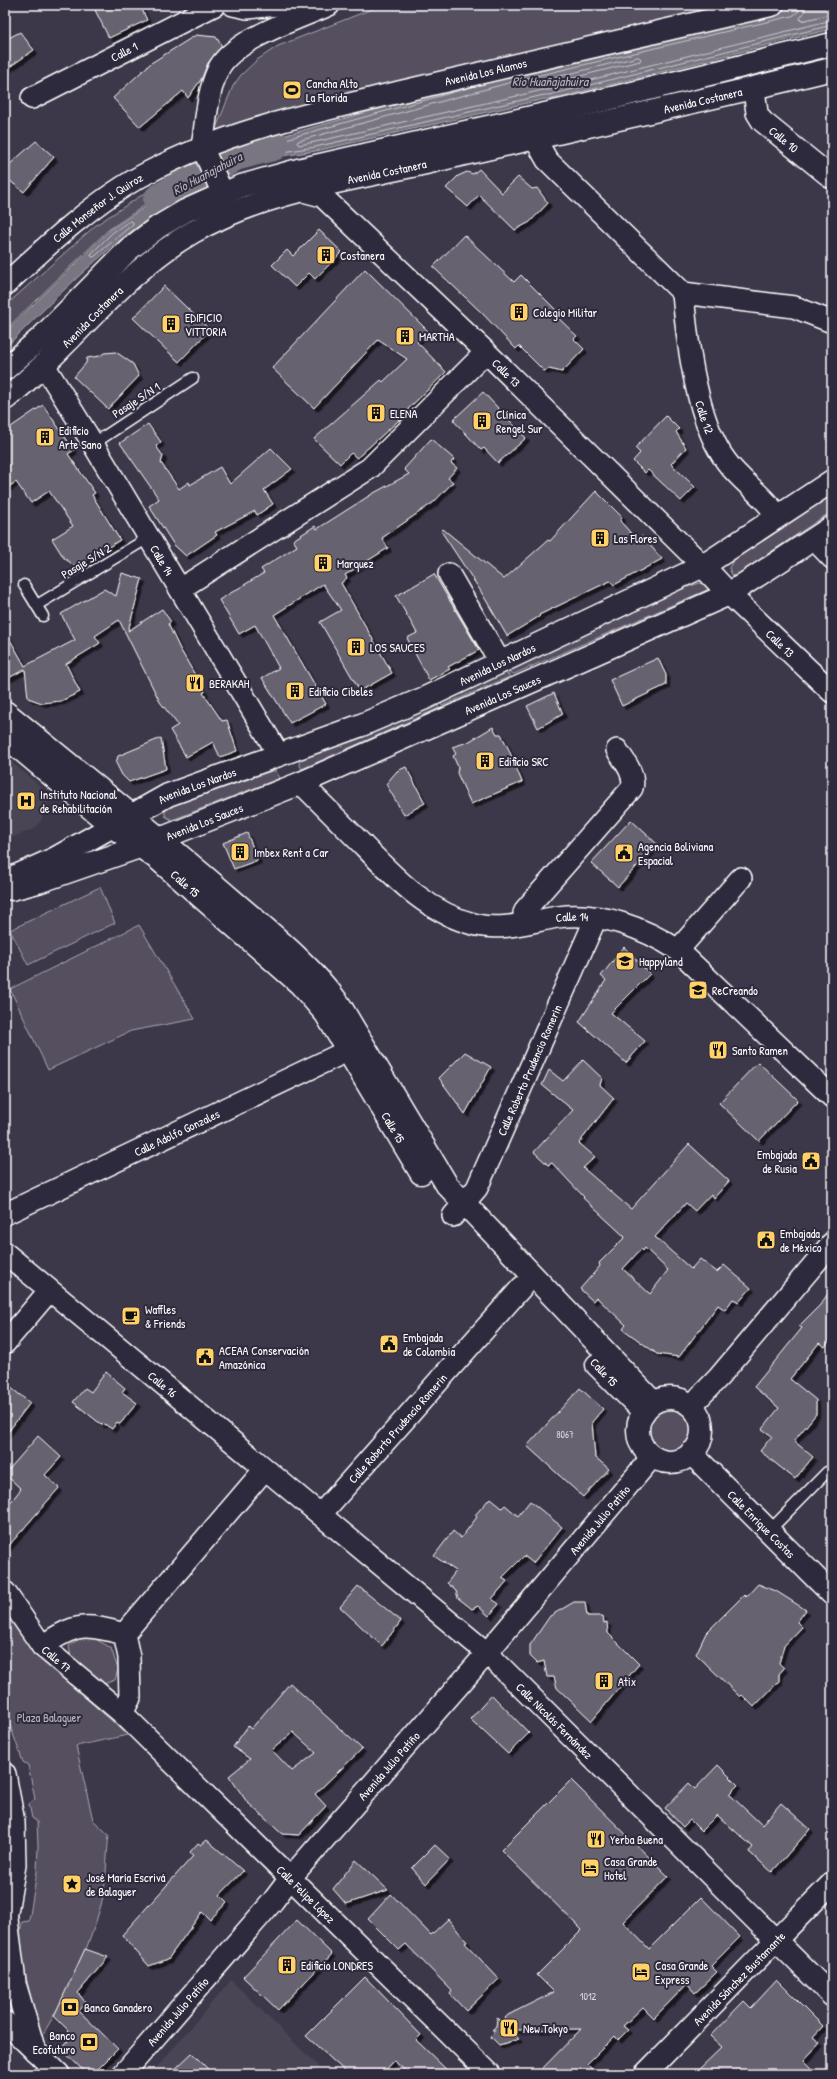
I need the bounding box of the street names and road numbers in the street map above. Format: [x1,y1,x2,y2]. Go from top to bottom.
street label: Calle 1 [107,37,140,65]
street label: Avenida Los Alamos [443,53,529,89]
street label: Avenida Costanera [662,82,744,117]
street label: Calle 10 [766,122,802,156]
street label: Avenida Costanera [346,155,428,188]
street label: Calle Monseñor J. Quiroz [49,168,146,246]
street label: Avenida Costanera [58,282,126,351]
street label: Calle 13 [489,354,525,390]
street label: Pasaje S/N 1 [109,378,163,422]
street label: Calle 12 [692,398,719,436]
street label: Pasaje S/N 2 [58,539,114,583]
street label: Calle 14 [147,541,178,579]
street label: Calle 13 [762,625,799,661]
street label: Avenida Los Nardos [456,638,538,689]
street label: Avenida Los Sauces [462,670,543,719]
street label: Avenida Los Nardos [155,763,239,808]
street label: Avenida Los Sauces [163,798,246,844]
street label: Calle 15 [167,866,204,901]
street label: Calle 14 [554,907,589,926]
street label: Calle Roberto Prudencio Romerin [493,1002,565,1138]
street label: Calle Adolfo Gonzales [131,1104,223,1160]
street label: Calle 15 [378,1108,409,1146]
street label: Calle 15 [586,1354,622,1390]
street label: Calle 16 [145,1367,181,1401]
street label: Calle Roberto Prudencio Romerin [344,1369,451,1487]
street label: Avenida Julio Patiño [565,1481,634,1558]
street label: Calle Enrique Costas [724,1486,800,1562]
street label: Calle 17 [38,1641,76,1676]
street label: Calle Nicolás Fernández [513,1678,597,1762]
street label: Avenida Julio Patiño [354,1727,423,1804]
street label: Calle Felipe López [273,1861,339,1927]
street label: Avenida Sánchez Bustamante [689,1927,789,2029]
street label: Avenida Julio Patiño [143,1973,212,2049]

